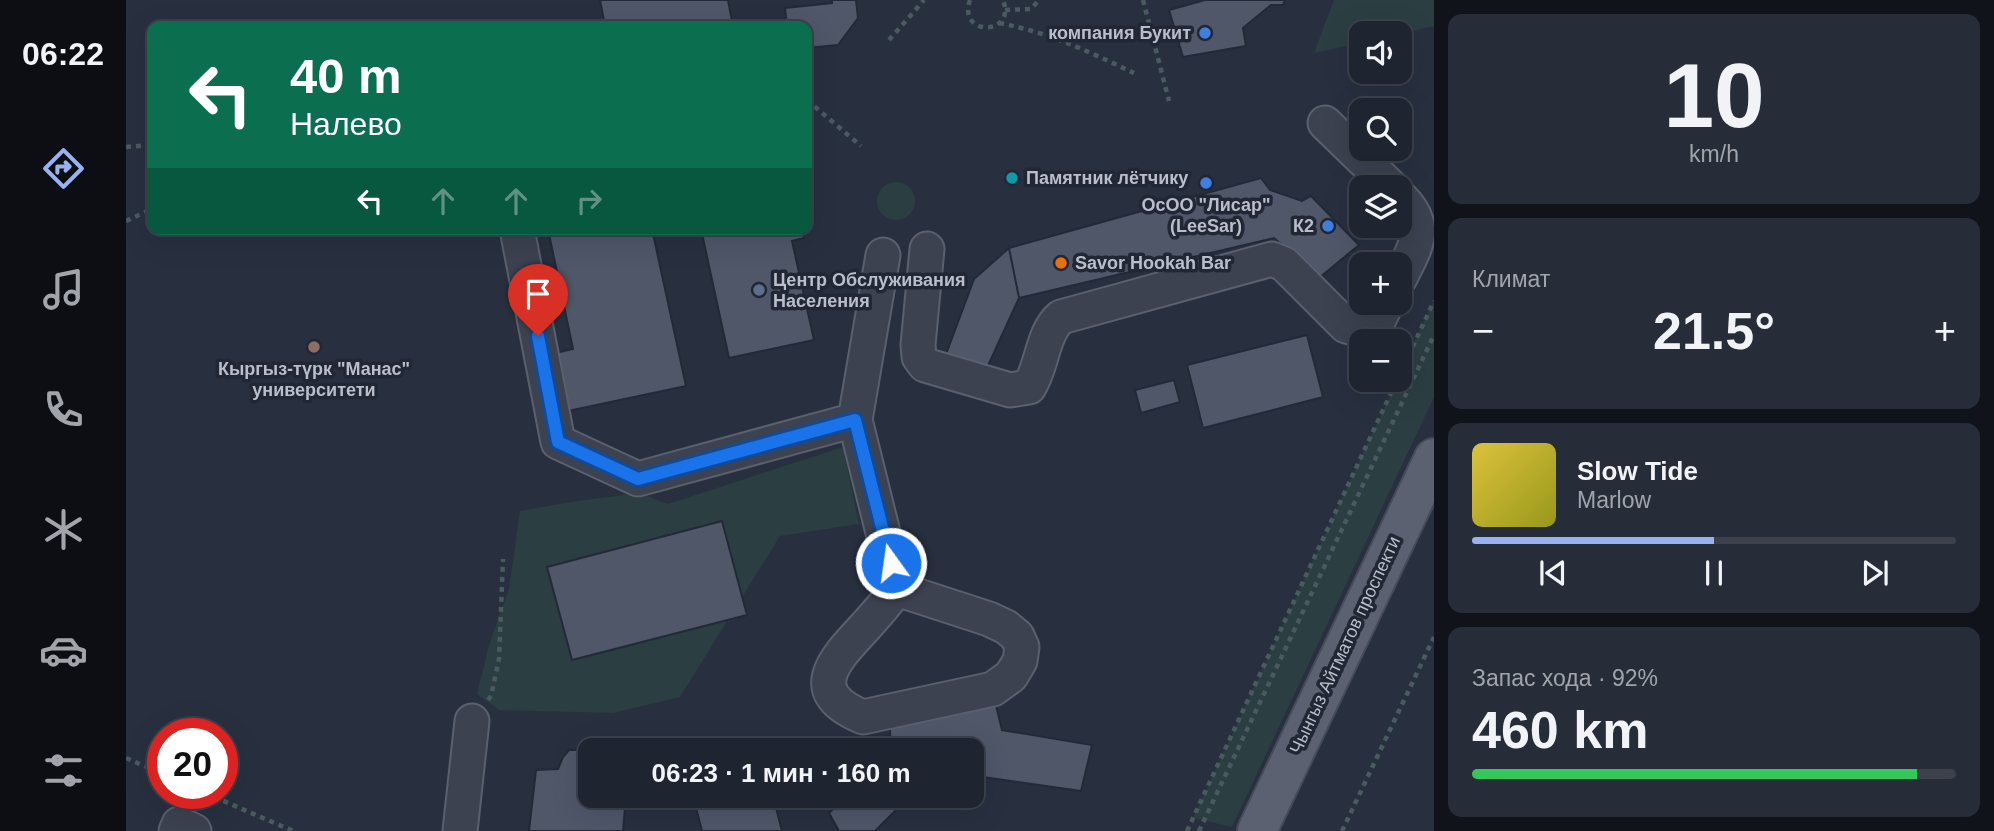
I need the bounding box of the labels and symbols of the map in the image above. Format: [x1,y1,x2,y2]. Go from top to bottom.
place label: компания Букит [1048,23,1191,43]
marker: компания Букит [1197,25,1213,41]
place label: Памятник лётчику [1026,168,1188,188]
marker: Памятник лётчику [1004,170,1020,186]
marker: ОсОО "Лисар" (LeeSar) [1198,175,1214,191]
place label: ОсОО "Лисар" (LeeSar) [1141,195,1271,236]
place label: К2 [1293,216,1314,236]
marker: К2 [1320,218,1336,234]
place label: Savor Hookah Bar [1075,253,1231,273]
marker: Savor Hookah Bar [1053,255,1069,271]
pin [508,264,568,336]
place label: Центр Обслуживания Населения [773,270,966,311]
marker: Центр Обслуживания Населения [751,282,767,298]
marker: Кыргыз-түрк "Манас" университети [306,339,322,355]
place label: Кыргыз-түрк "Манас" университети [218,359,410,400]
position arrow [854,526,928,600]
street label: Чынгыз Айтматов проспекти [1286,533,1404,757]
speed limit sign: 20 [147,718,238,809]

